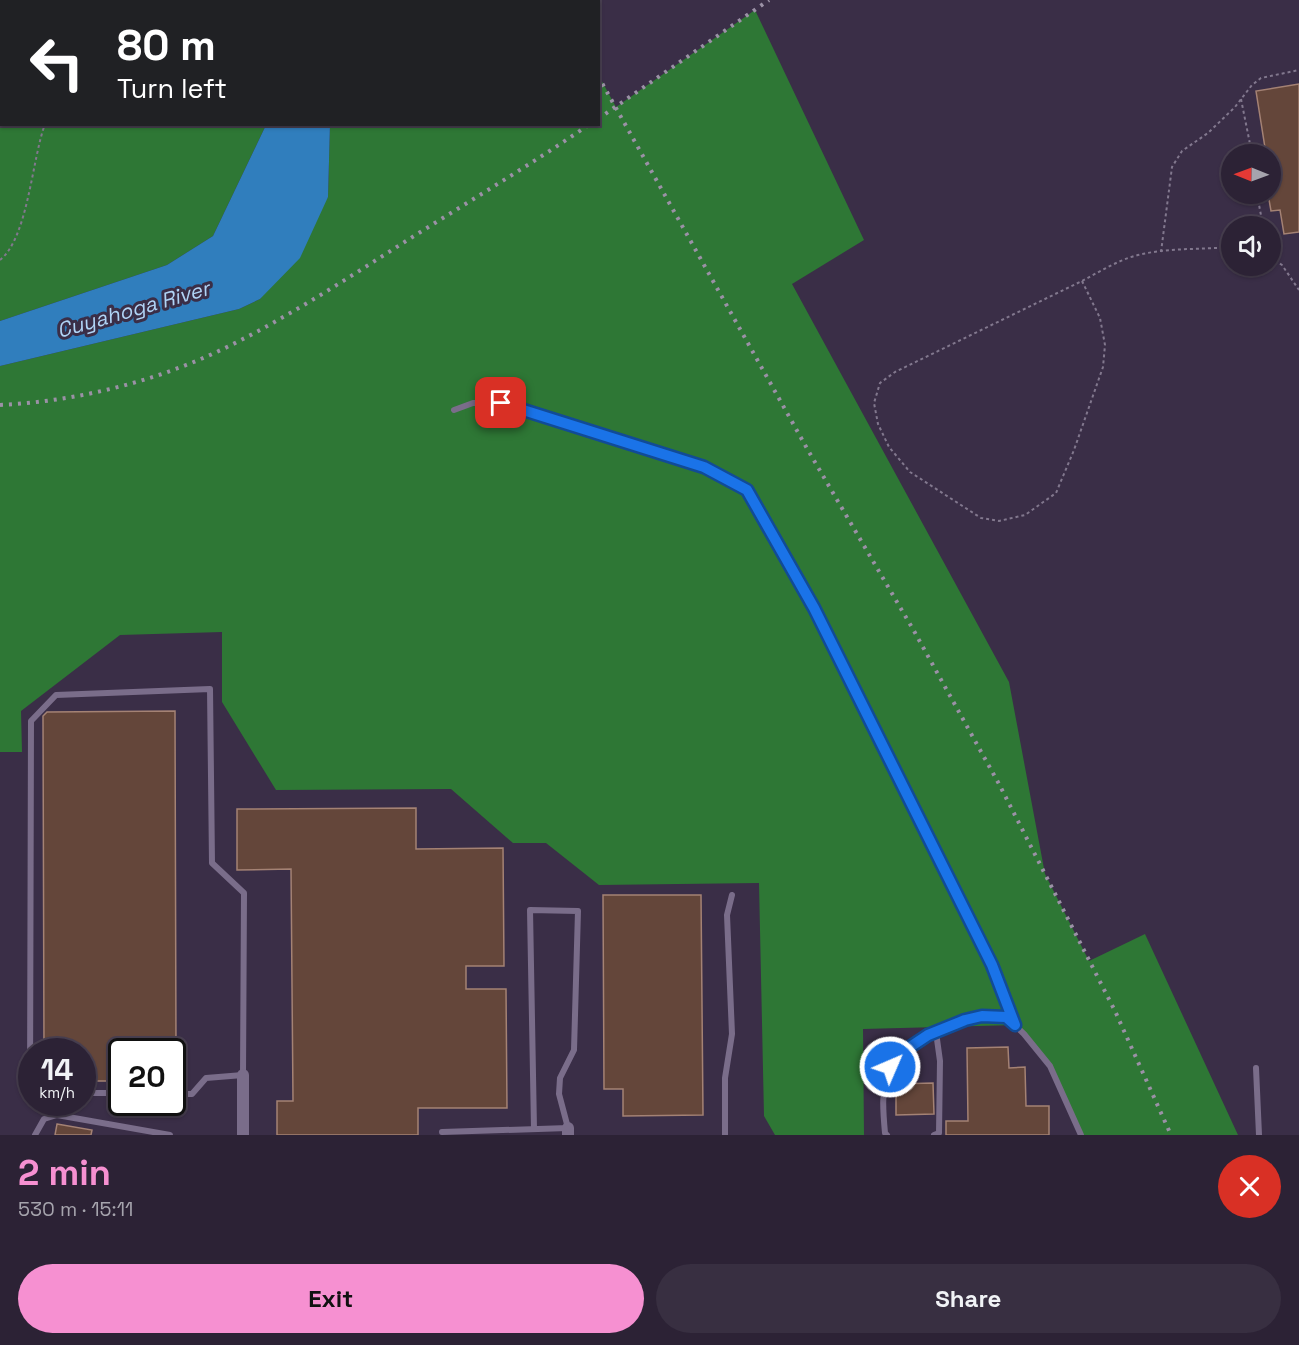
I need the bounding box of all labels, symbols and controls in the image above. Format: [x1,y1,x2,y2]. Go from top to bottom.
text: 80 m [117,19,216,72]
icon: left [18,24,96,102]
text: Turn left [117,71,227,106]
north arrow [1221,144,1281,204]
map controls [1221,144,1281,276]
button: sound [1221,216,1281,276]
water label: Cuyahoga River [53,274,215,344]
pin [475,377,526,428]
icon: arrive [484,386,517,419]
position arrow [858,1035,922,1099]
speed limit sign: 20 [108,1038,186,1116]
text: 14 [41,1050,73,1089]
text: km/h [39,1083,75,1102]
text: 2 min [18,1150,111,1196]
button: close [1218,1155,1281,1218]
text: 530 m · 15:11 [18,1196,133,1222]
button: Exit [18,1264,644,1333]
button: Share [656,1264,1281,1333]

